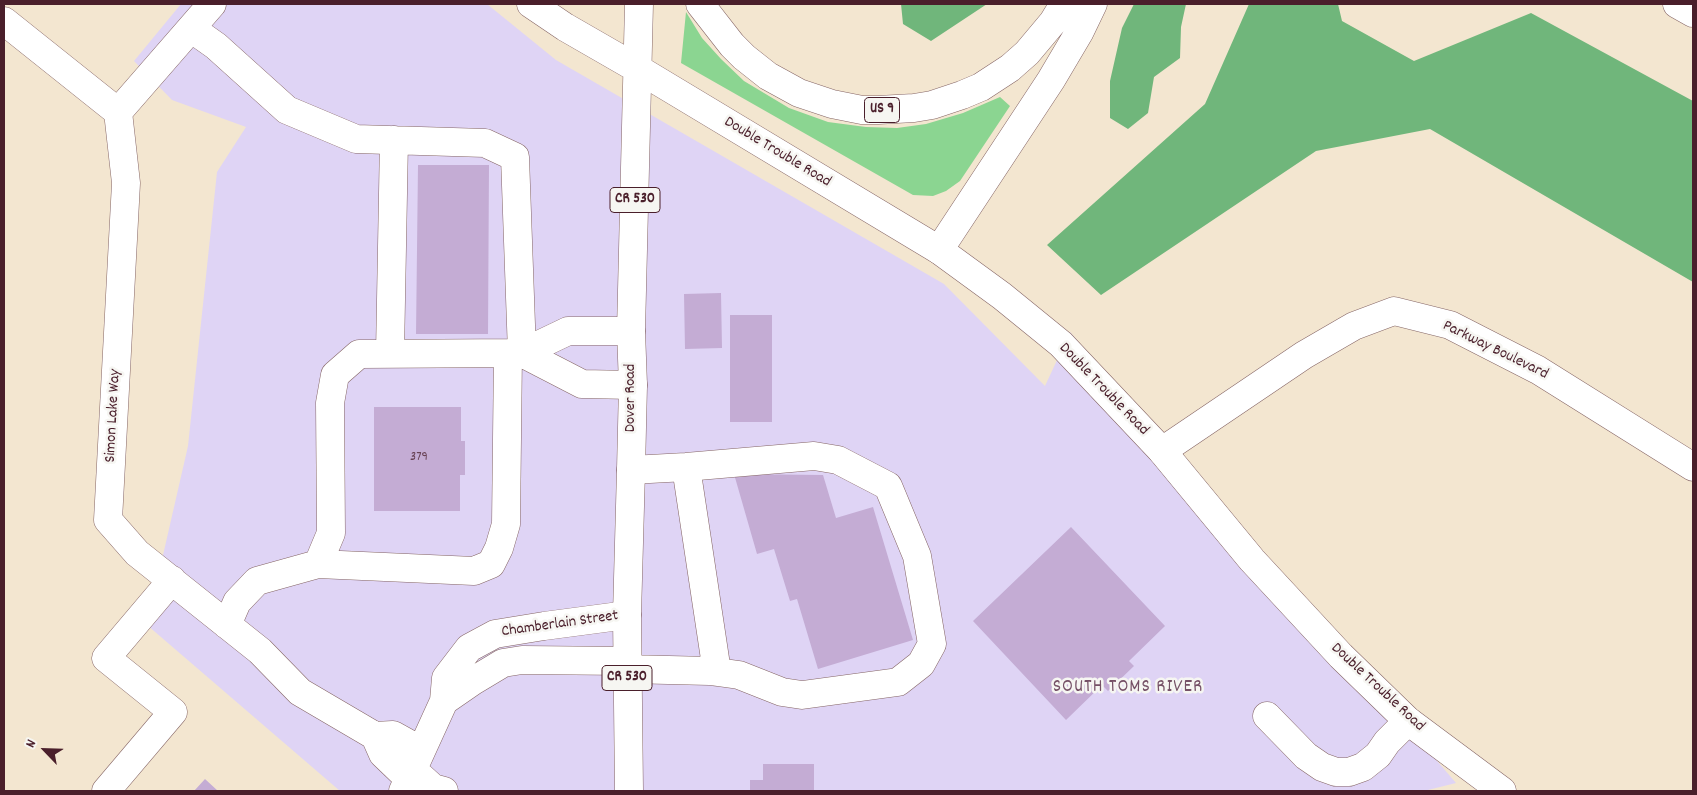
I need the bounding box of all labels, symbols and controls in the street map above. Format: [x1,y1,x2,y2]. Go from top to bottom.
road number: US 9 [864,98,900,122]
street label: Double Trouble Road [720,114,834,192]
road number: CR 530 [610,188,660,212]
street label: Parkway Boulevard [1439,317,1551,385]
street label: Double Trouble Road [1054,340,1152,440]
street label: Dover Road [622,364,642,432]
street label: Simon Lake Way [102,369,126,463]
house number: 379 [410,450,428,466]
street label: Chamberlain Street [500,607,620,643]
street label: Double Trouble Road [1326,640,1428,736]
road number: CR 530 [602,666,652,690]
district label: SOUTH TOMS RIVER [1051,677,1205,699]
north arrow [20,725,70,775]
text: N [21,737,42,751]

